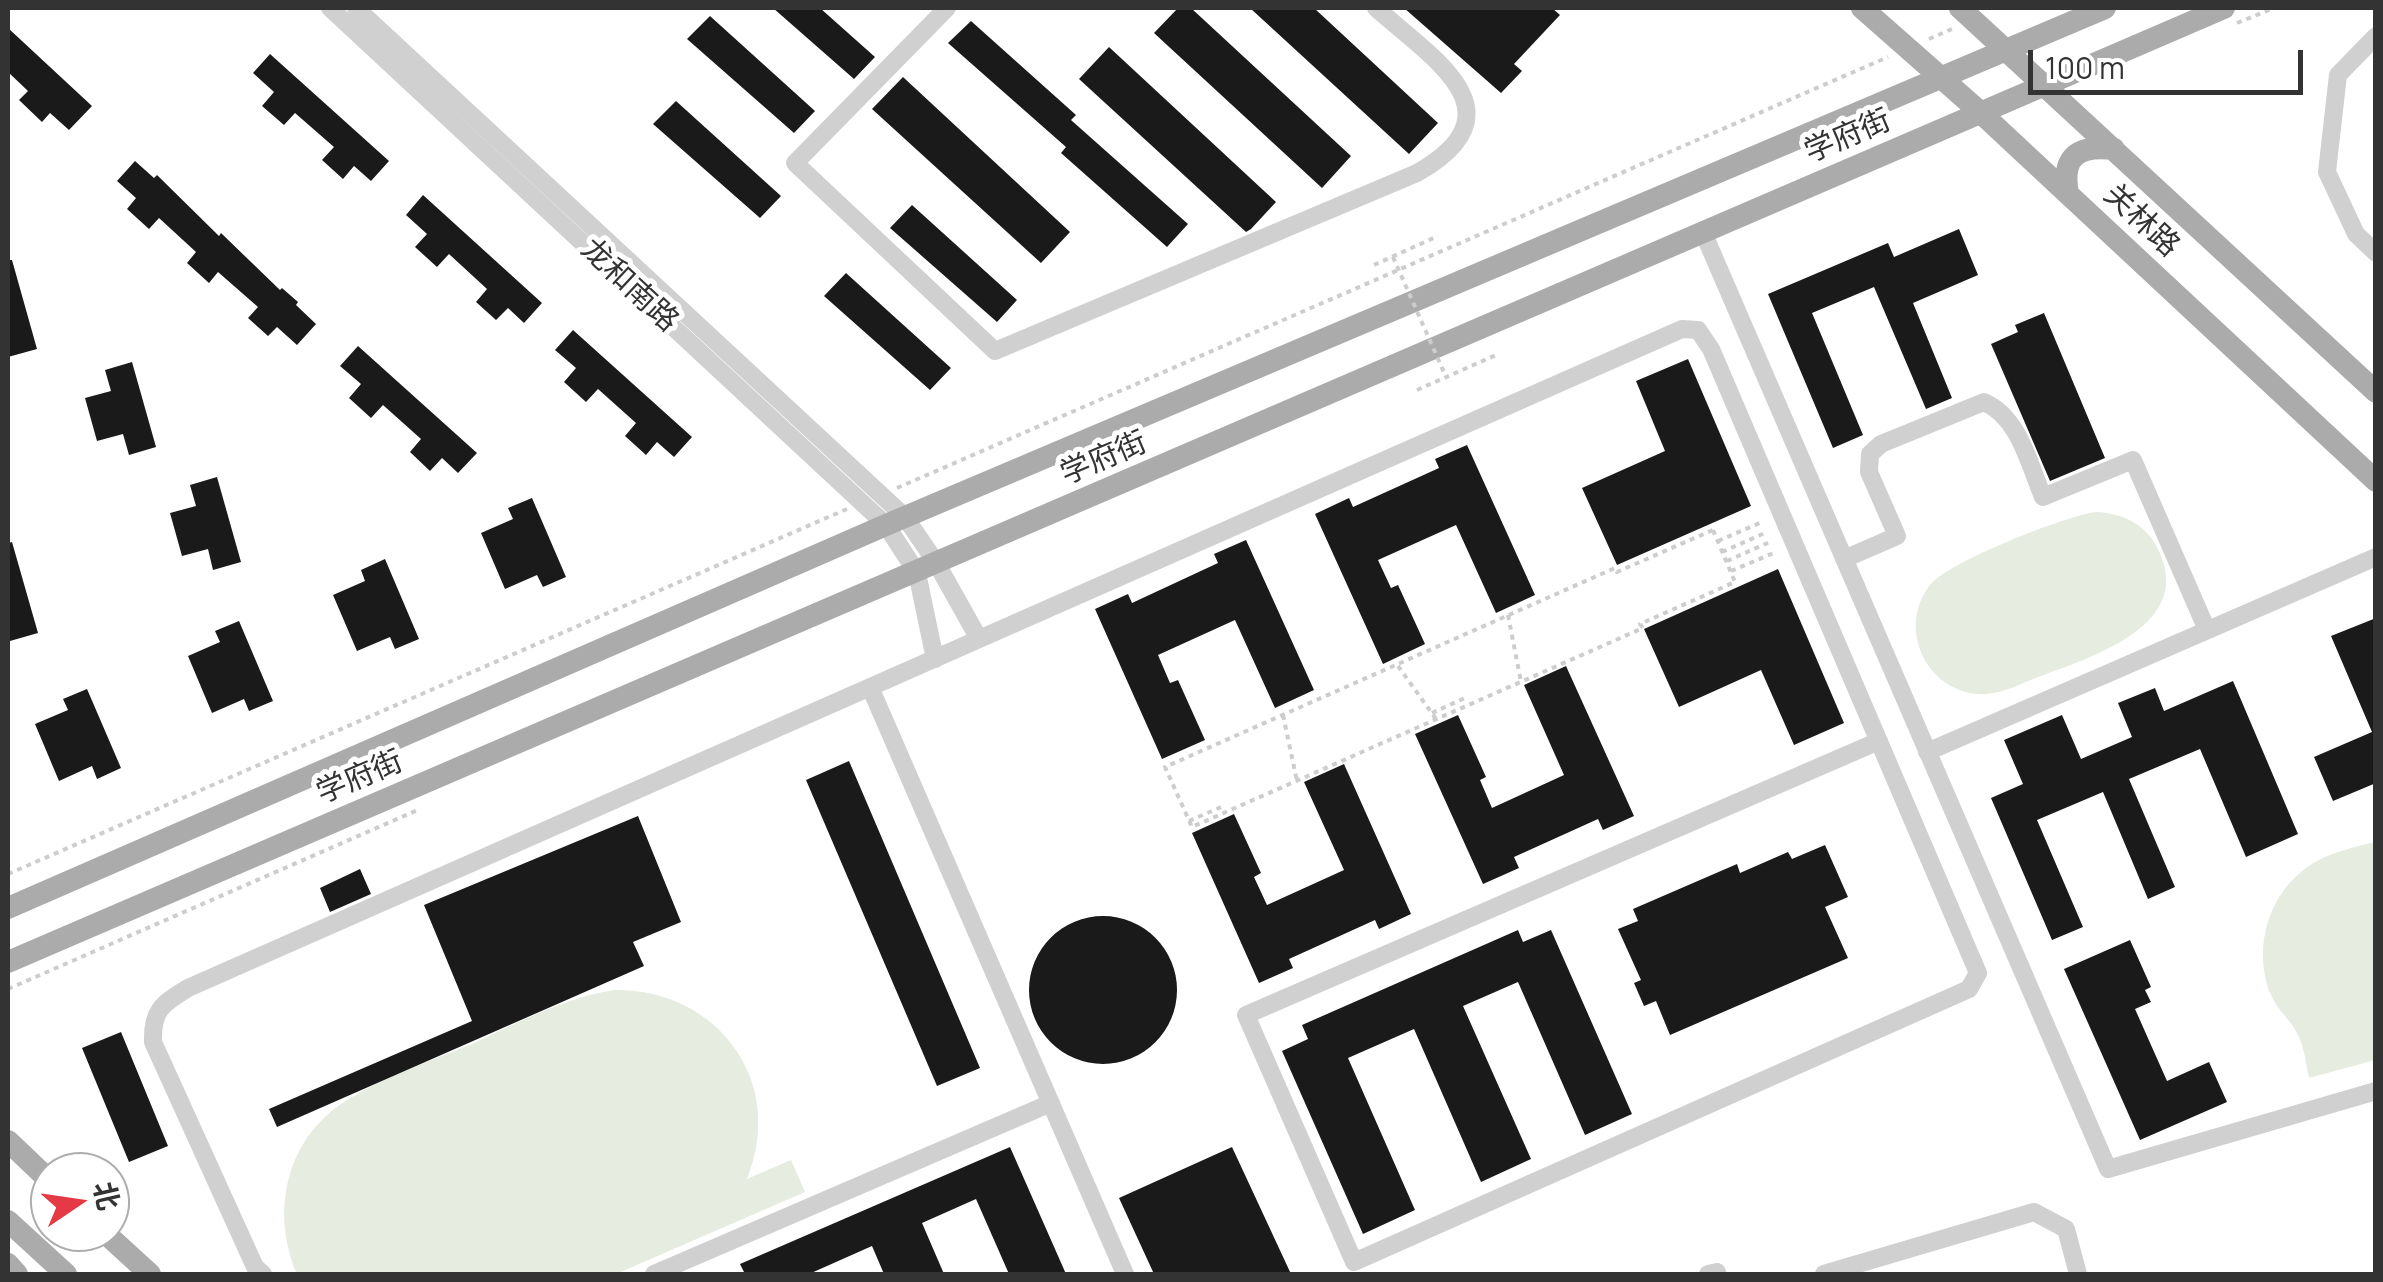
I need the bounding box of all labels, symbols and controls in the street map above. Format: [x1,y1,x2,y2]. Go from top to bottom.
scale bar [2033,30,2308,92]
text: 100 m [2045,47,2125,88]
street label: 学府街 [1800,103,1896,171]
street label: 关林路 [2096,177,2186,265]
street label: 龙和南路 [573,232,685,340]
street label: 学府街 [1056,425,1152,493]
street label: 学府街 [312,744,408,812]
north arrow [30,1152,130,1252]
text: 北 [86,1178,129,1214]

